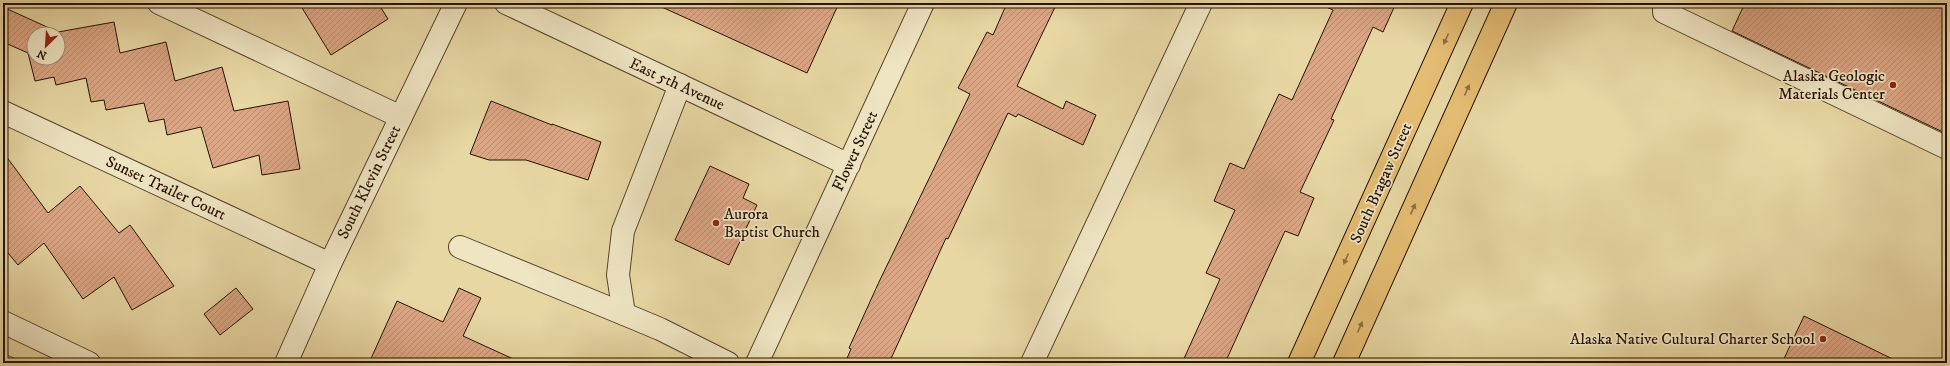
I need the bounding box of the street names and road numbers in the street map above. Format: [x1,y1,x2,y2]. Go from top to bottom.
street label: East 5th Avenue [626,53,728,115]
street label: Flower Street [828,108,882,194]
street label: South Bragaw Street [1345,120,1417,246]
street label: South Klevin Street [333,122,405,242]
street label: Sunset Trailer Court [103,151,229,225]

